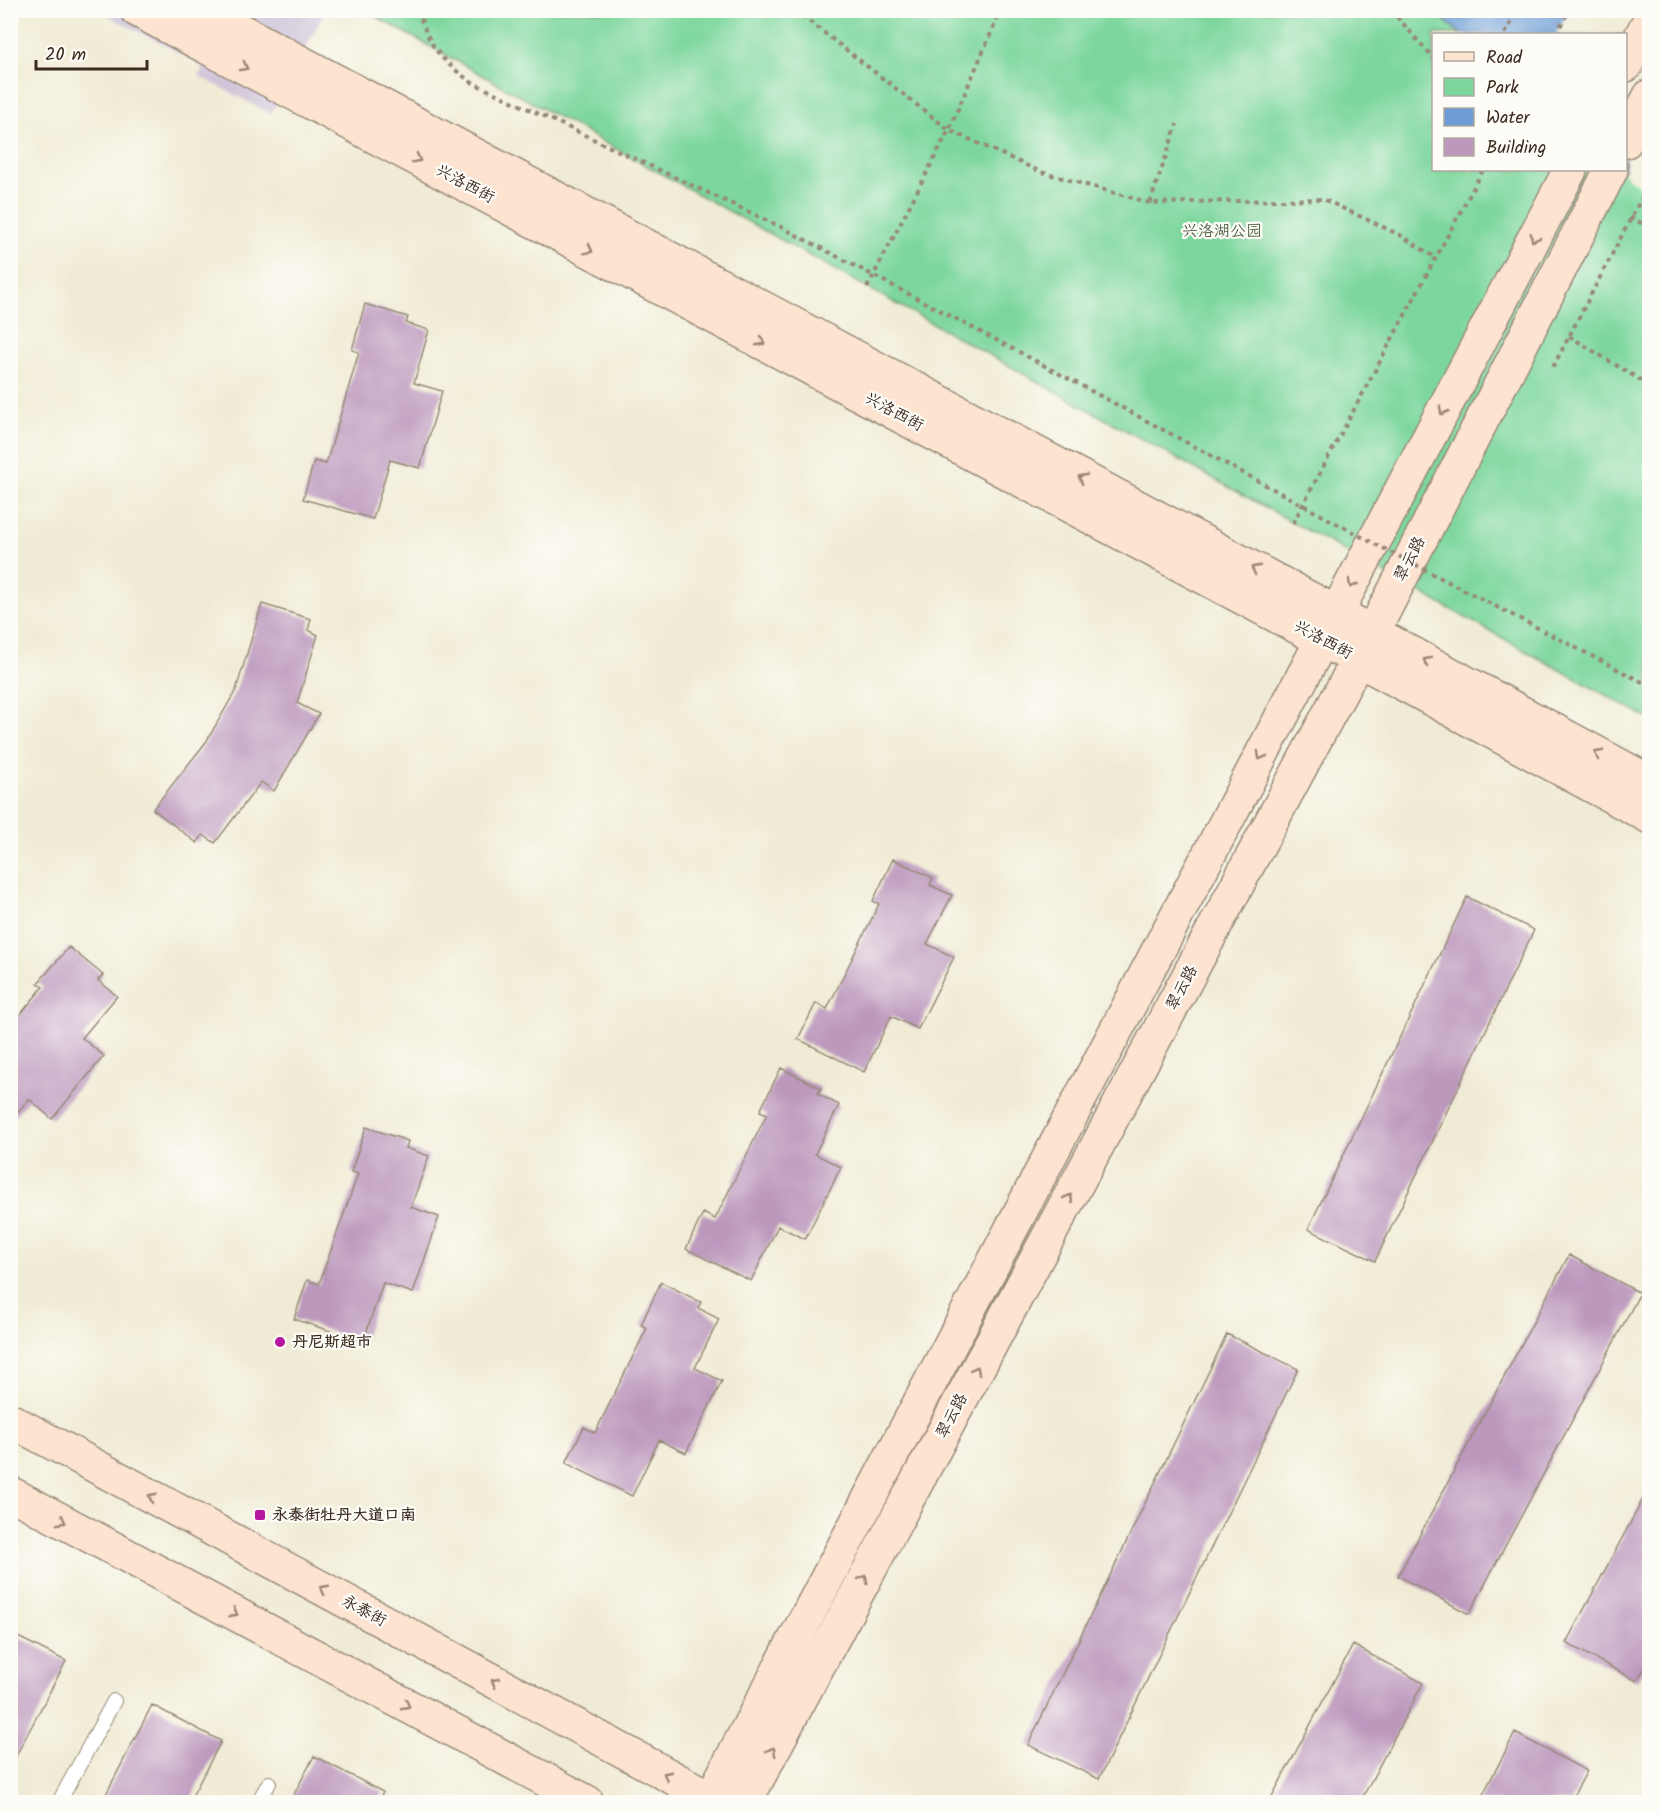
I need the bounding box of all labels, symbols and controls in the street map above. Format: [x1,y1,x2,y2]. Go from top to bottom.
scale bar [36,33,147,71]
legend [1432,33,1627,171]
text: 20 m [45,41,86,70]
text: Road [1486,44,1523,73]
one-way arrow [238,60,249,72]
text: Park [1486,74,1519,103]
text: Water [1486,104,1531,133]
text: Building [1486,134,1546,163]
one-way arrow [410,152,421,163]
street label: 兴洛西街 [431,158,499,210]
park label: 兴洛湖公园 [1182,219,1262,244]
one-way arrow [1529,232,1541,243]
one-way arrow [583,243,593,254]
one-way arrow [755,335,765,346]
street label: 兴洛西街 [860,386,928,438]
one-way arrow [1439,405,1450,415]
one-way arrow [1078,473,1089,485]
street label: 翠云路 [1388,532,1432,586]
one-way arrow [1250,565,1261,576]
one-way arrow [1348,577,1359,588]
street label: 兴洛西街 [1289,614,1357,666]
one-way arrow [1422,657,1433,668]
one-way arrow [1257,750,1268,760]
one-way arrow [1594,750,1604,761]
street label: 翠云路 [1160,961,1204,1015]
one-way arrow [1062,1194,1073,1205]
place label: 丹尼斯超市 [292,1330,372,1355]
marker: 丹尼斯超市 [273,1335,287,1349]
one-way arrow [969,1366,980,1377]
street label: 翠云路 [930,1389,974,1443]
one-way arrow [148,1493,158,1504]
place label: 永泰街牡丹大道口南 [272,1503,416,1528]
marker: 永泰街牡丹大道口南 [253,1508,267,1522]
one-way arrow [56,1514,66,1525]
one-way arrow [857,1575,868,1585]
one-way arrow [319,1585,330,1596]
street label: 永泰街 [337,1589,391,1633]
one-way arrow [228,1606,238,1617]
one-way arrow [491,1678,501,1689]
one-way arrow [399,1698,410,1709]
one-way arrow [765,1747,776,1757]
one-way arrow [663,1771,673,1782]

